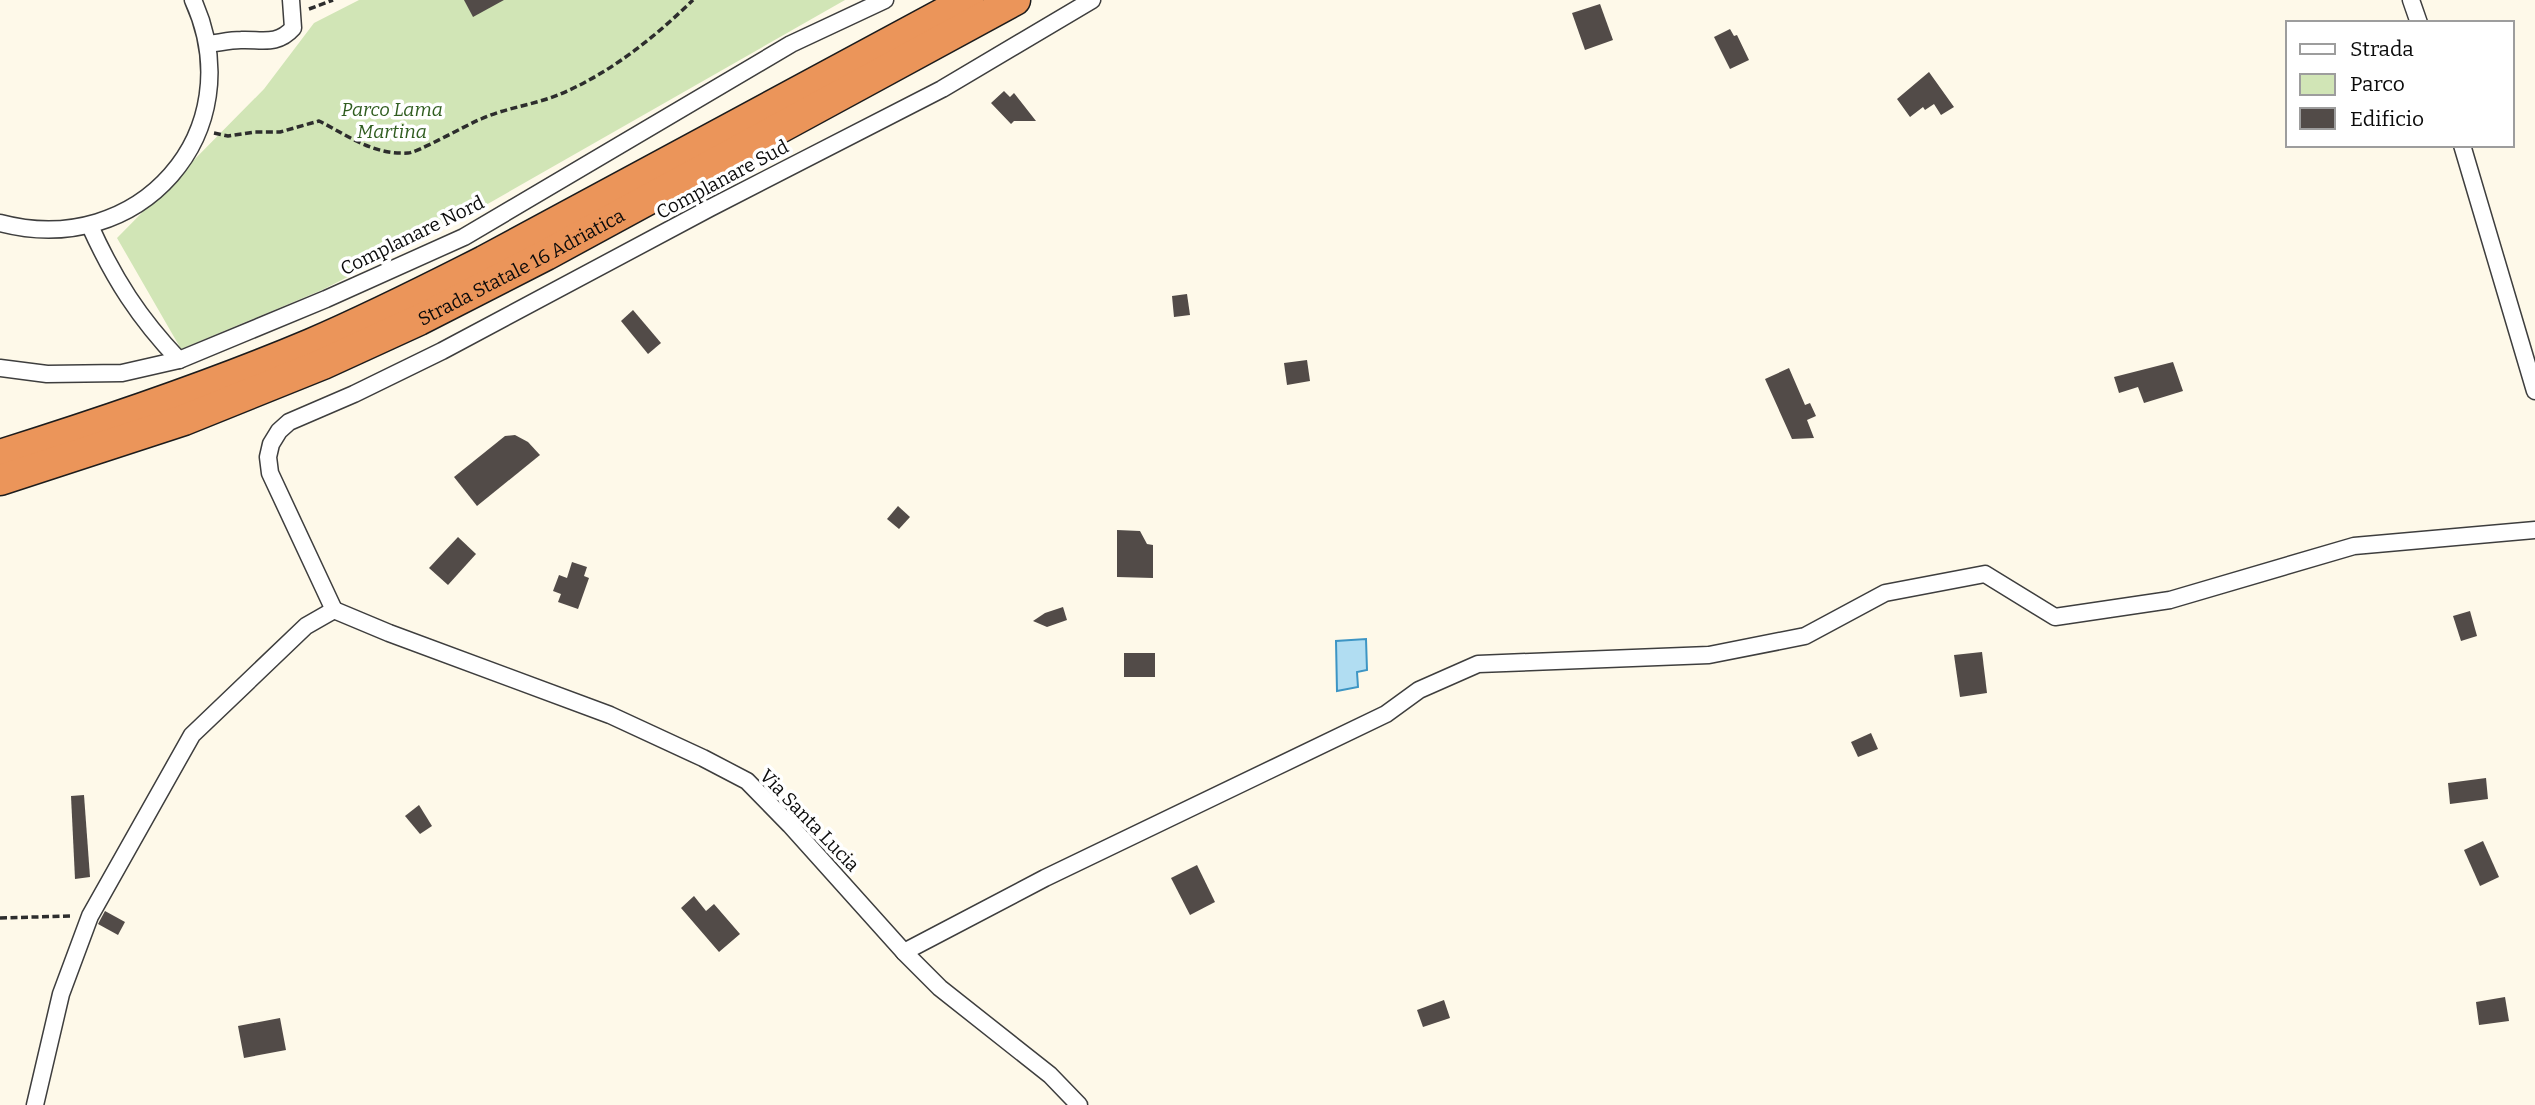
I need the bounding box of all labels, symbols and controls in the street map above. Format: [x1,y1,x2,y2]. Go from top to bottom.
legend [2286,21,2514,147]
text: Strada [2350,36,2414,62]
text: Parco [2350,71,2405,97]
park label: Parco Lama Martina [341,98,443,143]
text: Edificio [2350,106,2424,132]
street label: Complanare Sud [652,135,792,224]
street label: Complanare Nord [337,191,488,280]
street label: Strada Statale 16 Adriatica [414,203,629,331]
street label: Via Santa Lucia [755,764,865,877]

